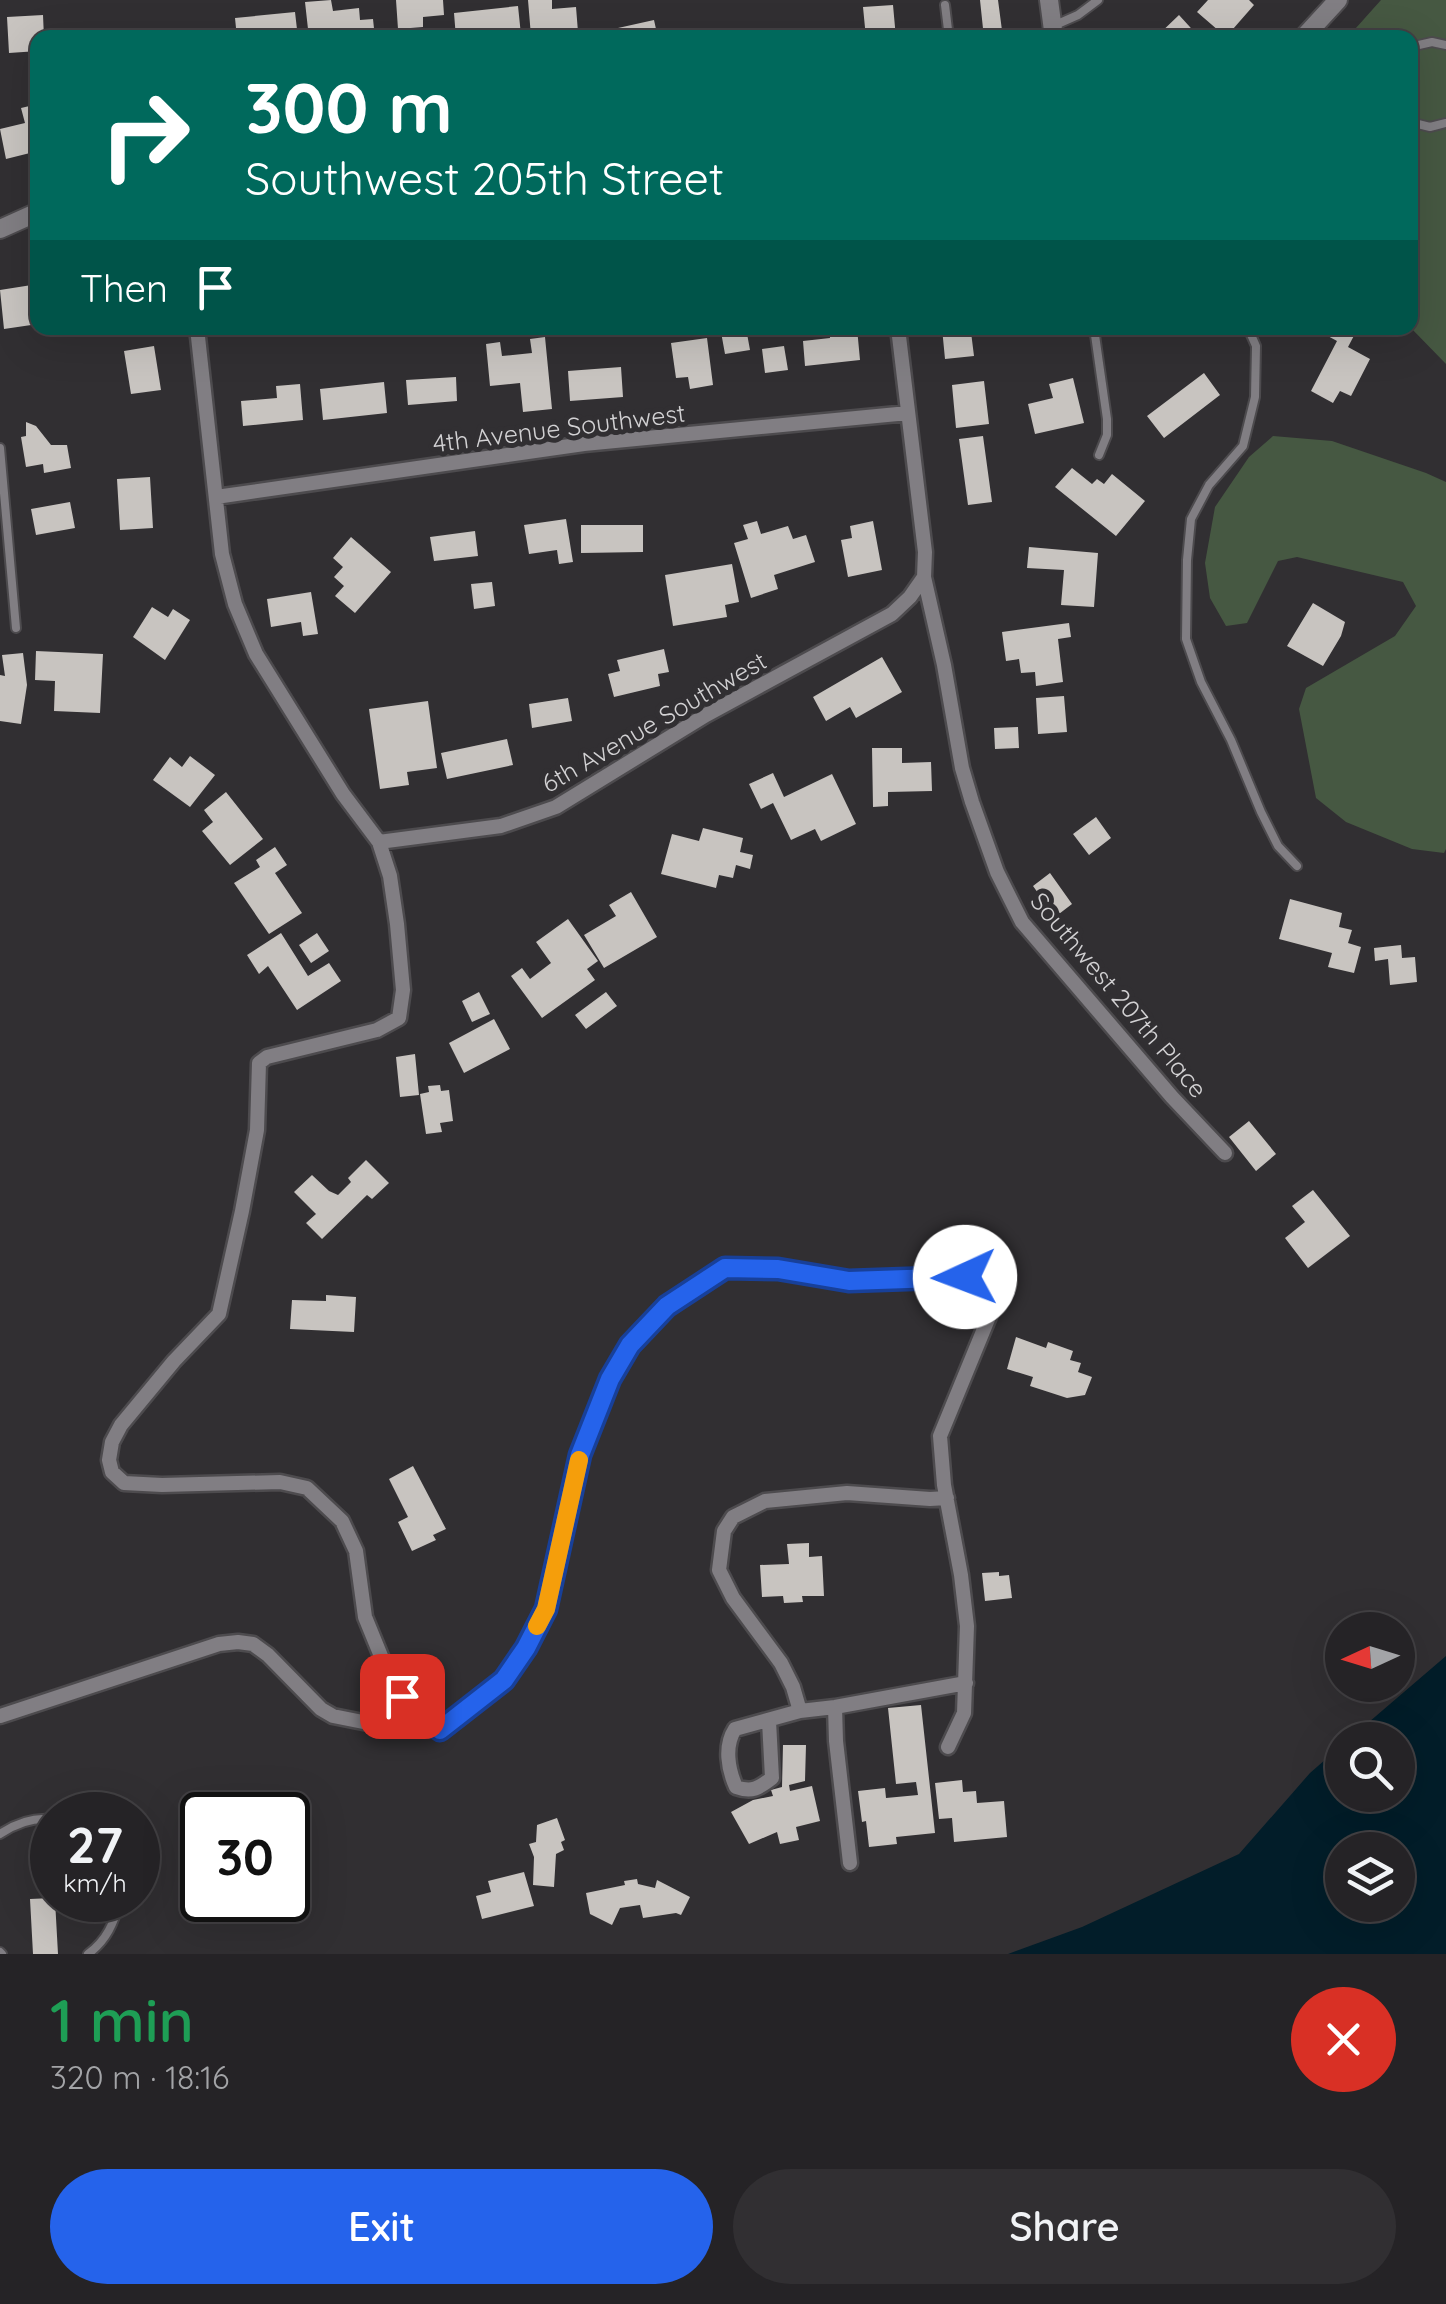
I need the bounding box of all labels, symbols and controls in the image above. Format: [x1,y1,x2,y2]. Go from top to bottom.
text: 300 m [245,63,453,151]
icon: right [80,70,210,200]
text: Southwest 205th Street [245,150,724,206]
icon: arrive [188,260,243,315]
text: Then [80,264,168,312]
street label: 4th Avenue Southwest [431,397,687,458]
street label: 6th Avenue Southwest [536,645,772,799]
street label: Southwest 207th Place [1024,886,1214,1104]
position arrow [913,1225,1017,1329]
north arrow [1325,1612,1415,1702]
map controls [1325,1612,1415,1922]
pin [360,1654,445,1739]
icon: arrive [375,1669,430,1724]
button: search [1325,1722,1415,1812]
speed limit sign: 30 [180,1792,310,1922]
text: 27 [67,1813,123,1876]
button: layers [1325,1832,1415,1922]
text: km/h [63,1867,127,1898]
text: 1 min [50,1982,194,2057]
button: close [1291,1987,1396,2092]
text: 320 m · 18:16 [50,2057,229,2097]
button: Exit [50,2169,713,2284]
button: Share [733,2169,1396,2284]

